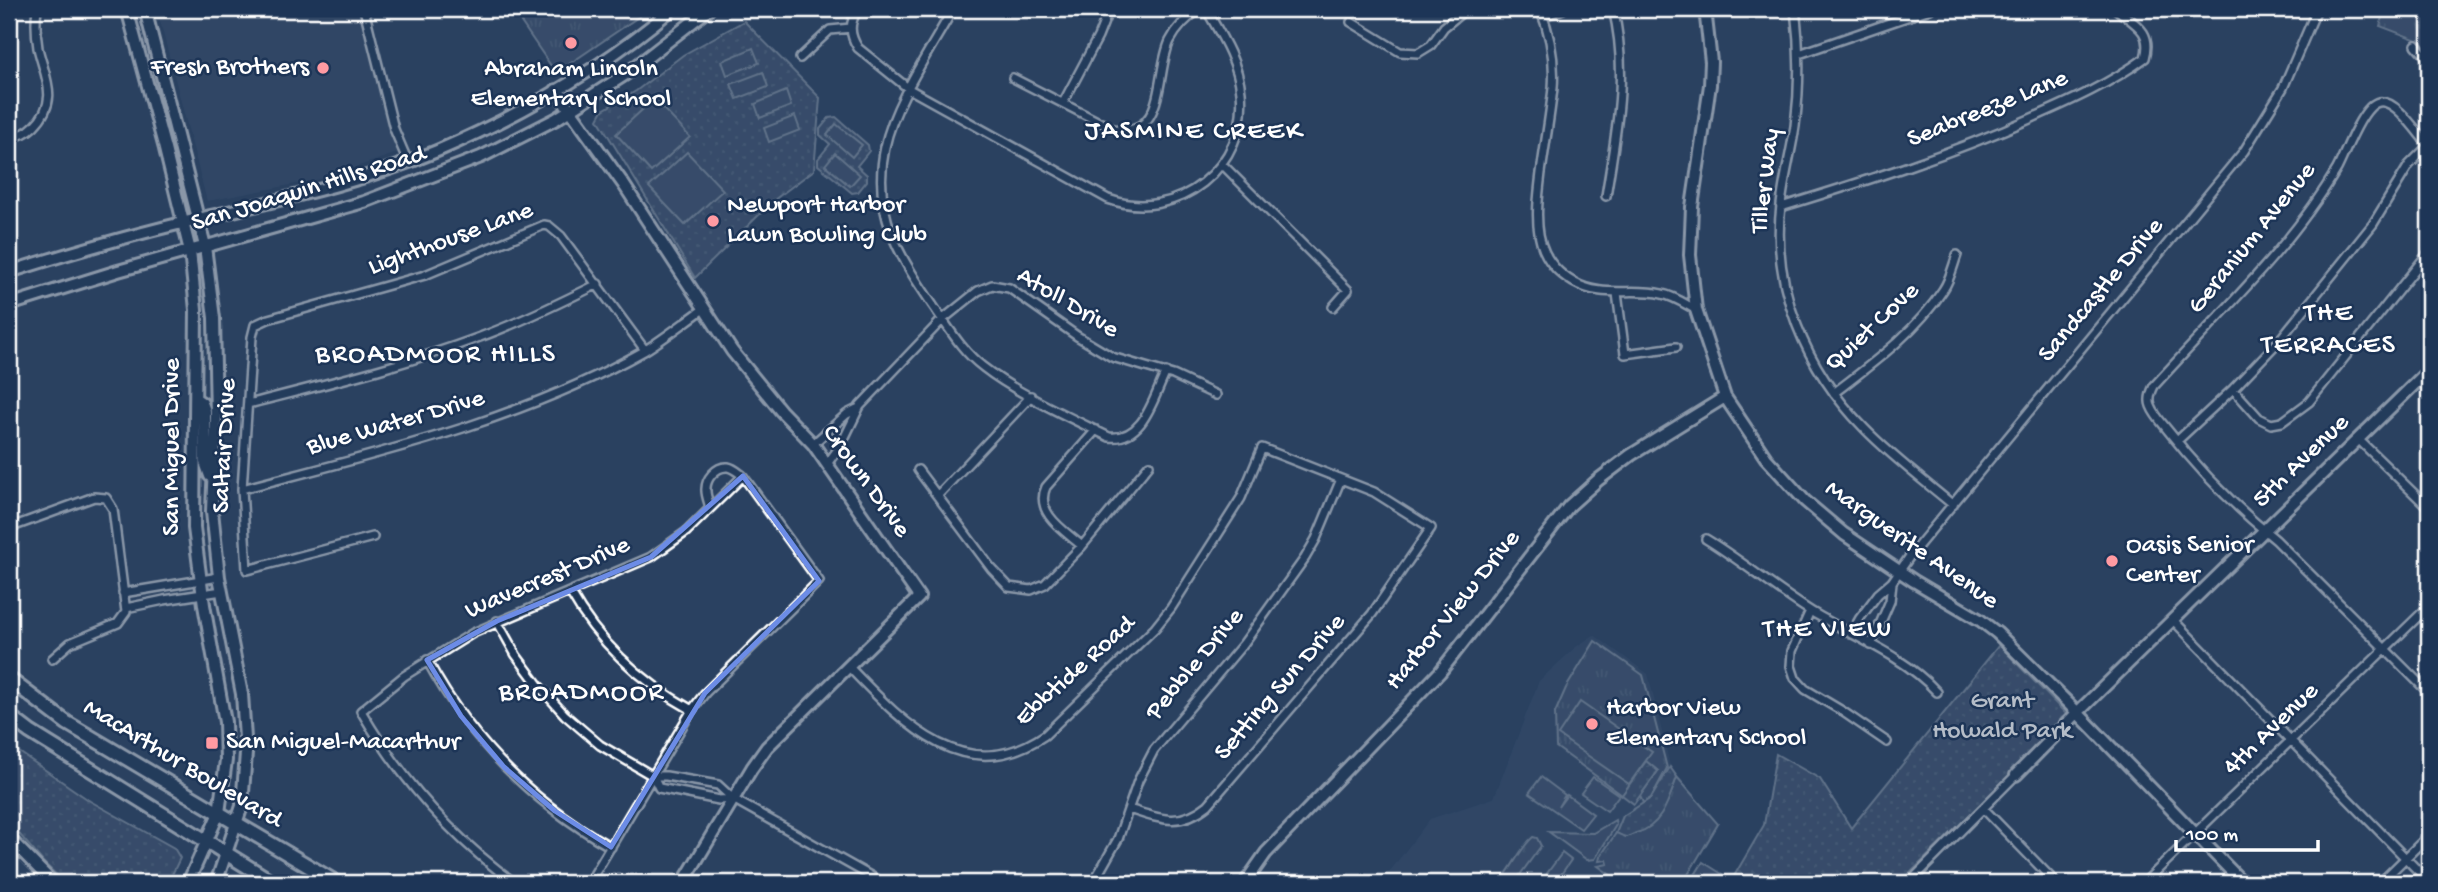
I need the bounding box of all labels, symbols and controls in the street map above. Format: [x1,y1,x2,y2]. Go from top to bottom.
marker: Abraham Lincoln Elementary School [563,35,579,51]
place label: Fresh Brothers [150,53,310,84]
place label: Abraham Lincoln Elementary School [471,55,671,116]
marker: Fresh Brothers [315,60,331,76]
street label: Seabreeze Lane [1903,63,2073,156]
district label: JASMINE CREEK [1084,116,1304,149]
street label: Tiller Way [1745,127,1789,237]
street label: San Joaquin Hills Road [188,139,431,240]
street label: Geranium Avenue [2182,156,2324,321]
place label: Newport Harbor Lawn Bowling Club [727,191,927,252]
street label: Lighthouse Lane [364,196,538,284]
street label: Sandcastle Drive [2032,212,2172,370]
marker: Newport Harbor Lawn Bowling Club [705,213,721,229]
street label: Atoll Drive [1010,261,1124,347]
street label: Quiet Cove [1819,276,1927,380]
district label: THE TERRACES [2259,298,2397,363]
district label: BROADMOOR HILLS [314,339,557,372]
street label: San Miguel Drive [158,358,189,536]
street label: Saltair Drive [207,377,245,514]
street label: Blue Water Drive [303,384,489,464]
street label: 5th Avenue [2247,408,2357,516]
street label: Crown Drive [814,419,917,545]
street label: Marguerite Avenue [1818,474,2004,618]
street label: Harbor View Drive [1380,524,1529,698]
street label: Wavecrest Drive [461,530,636,628]
place label: Oasis Senior Center [2126,531,2256,592]
marker: Oasis Senior Center [2104,553,2120,569]
street label: Pebble Drive [1139,602,1252,728]
street label: Setting Sun Drive [1209,608,1354,768]
street label: Ebbtide Road [1009,609,1144,734]
district label: THE VIEW [1761,614,1893,647]
street label: 4th Avenue [2218,676,2327,783]
district label: BROADMOOR [498,677,665,710]
park label: Grant Howald Park [1932,687,2074,748]
street label: MacArthur Boulevard [77,693,289,838]
place label: Harbor View Elementary School [1606,694,1806,755]
marker: Harbor View Elementary School [1584,716,1600,732]
place label: San Miguel-Macarthur [226,728,463,759]
marker: San Miguel-Macarthur [204,735,220,751]
scale bar [2176,808,2317,852]
text: 100 m [2185,824,2238,849]

